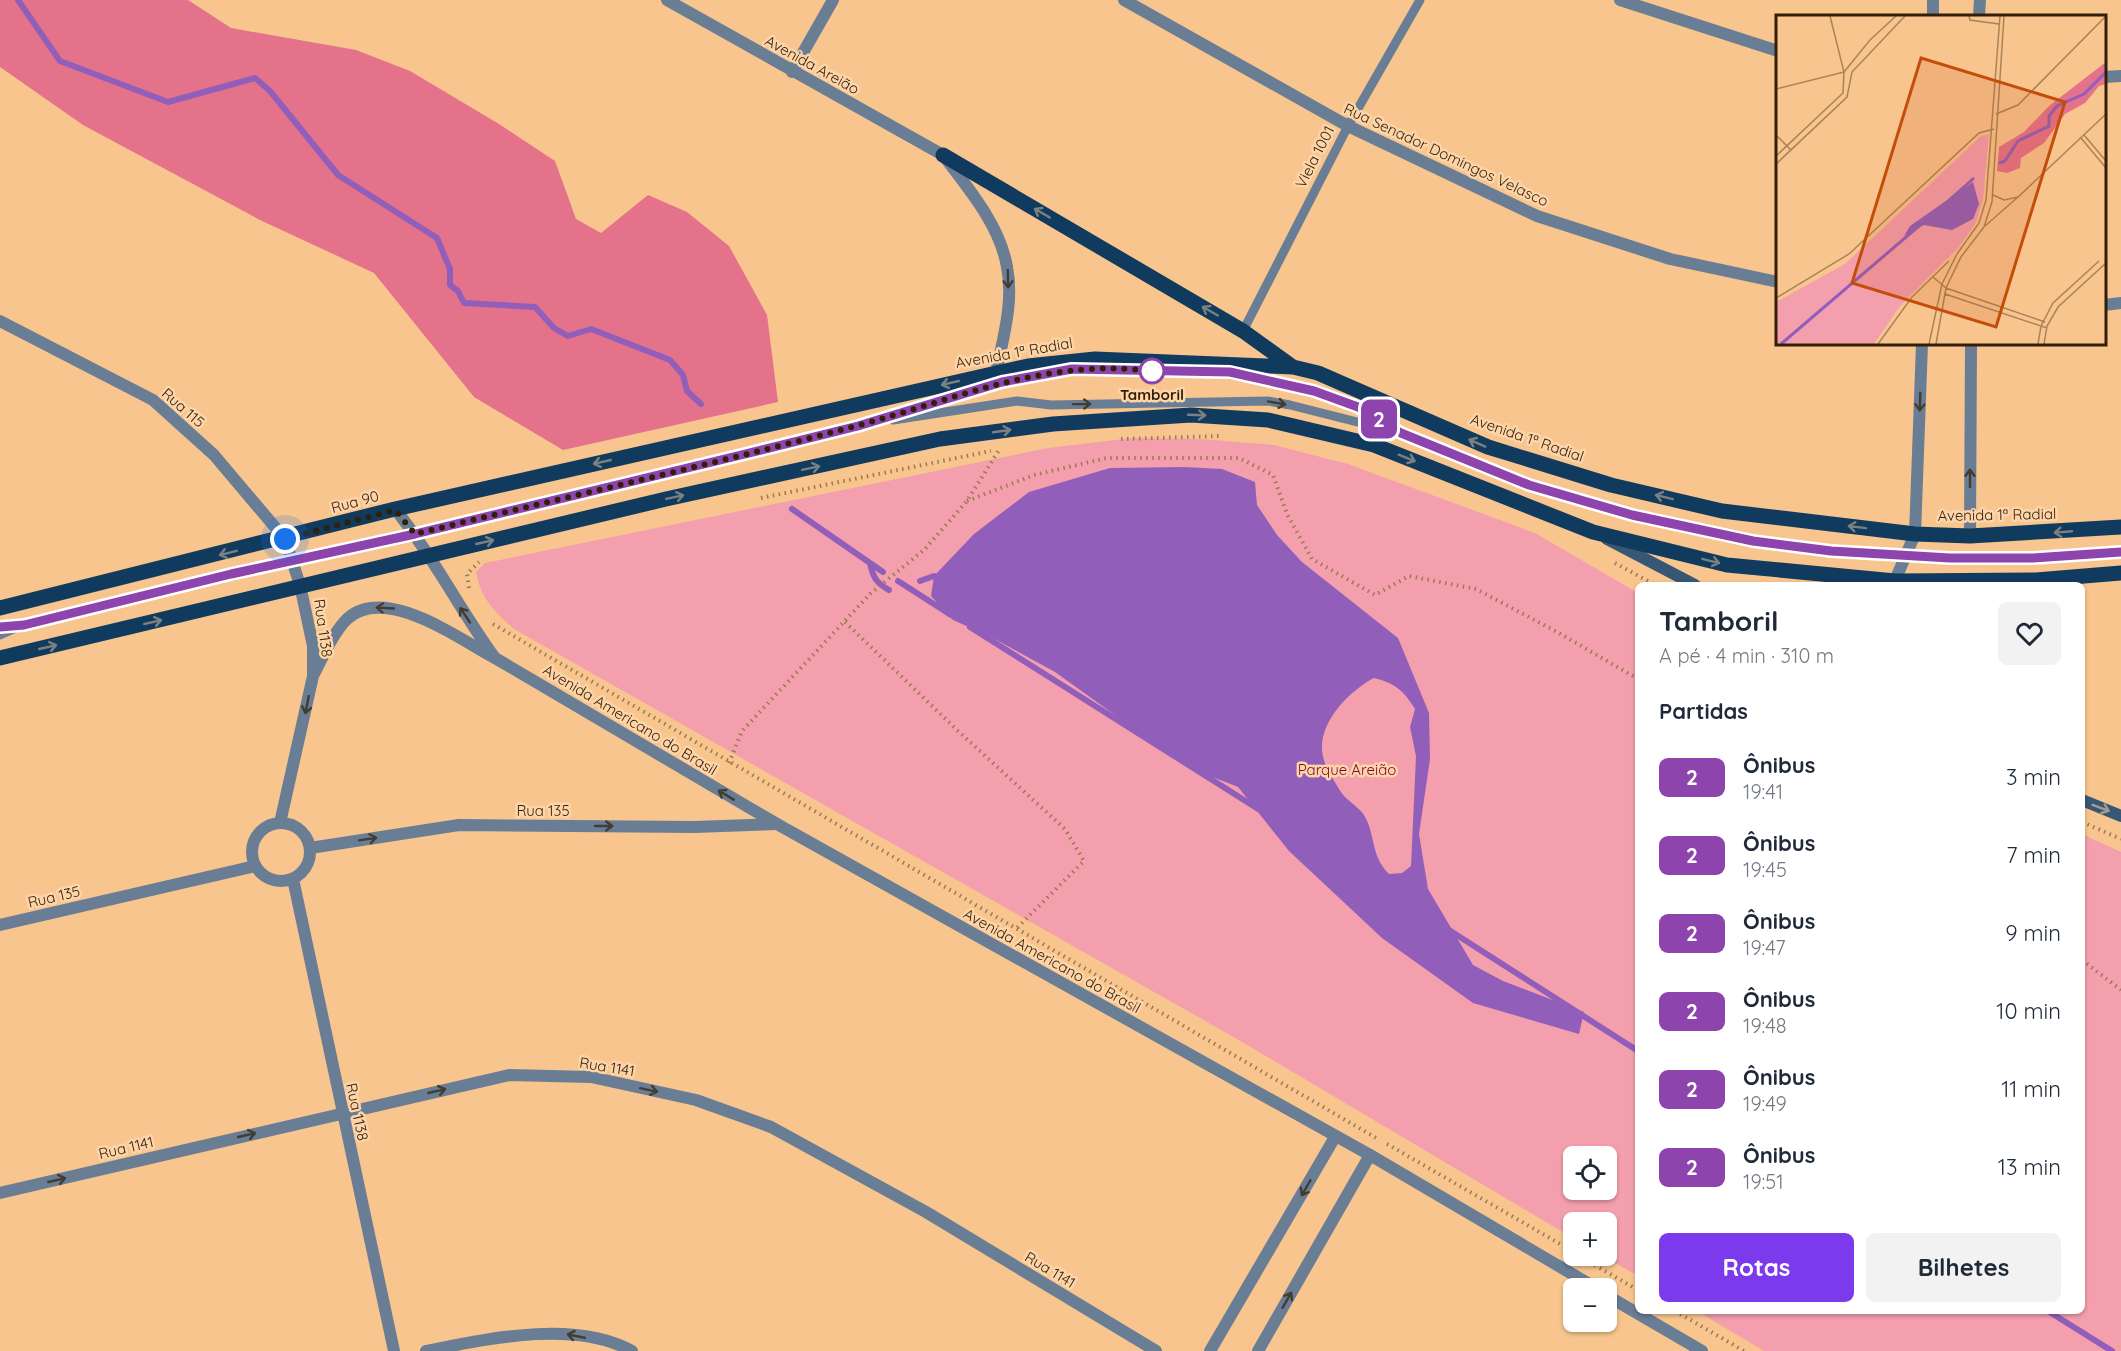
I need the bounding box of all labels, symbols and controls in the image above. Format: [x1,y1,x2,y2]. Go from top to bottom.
inset map [1776,15,2106,345]
street label: Avenida Areião [762,31,863,98]
street label: Rua Senador Domingos Velasco [1341,99,1552,210]
street label: Viela 1001 [1291,123,1338,191]
one-way arrow [1034,206,1051,218]
one-way arrow [1002,268,1013,288]
one-way arrow [1202,305,1219,317]
street label: Avenida 1ª Radial [954,333,1074,372]
marker: Tamboril [1139,358,1165,384]
one-way arrow [941,378,960,389]
street label: Rua 115 [158,384,209,431]
place label: Tamboril [1120,385,1184,404]
one-way arrow [1914,391,1926,411]
one-way arrow [1072,398,1092,410]
one-way arrow [1267,398,1286,409]
line badge: 2 [1360,400,1398,438]
text: 2 [1373,406,1385,432]
street label: Avenida 1ª Radial [1468,409,1586,466]
one-way arrow [1186,410,1206,421]
one-way arrow [992,425,1012,436]
one-way arrow [1469,436,1487,448]
one-way arrow [1397,453,1416,464]
one-way arrow [592,456,611,468]
one-way arrow [801,461,820,473]
one-way arrow [1964,468,1976,488]
street label: Rua 90 [329,486,381,517]
one-way arrow [665,491,684,503]
one-way arrow [1655,491,1674,503]
street label: Avenida 1ª Radial [1937,504,2057,525]
one-way arrow [1847,521,1867,532]
your location [270,524,300,554]
one-way arrow [2053,527,2073,538]
one-way arrow [475,535,494,547]
one-way arrow [219,547,238,559]
one-way arrow [1701,555,1720,567]
street label: Rua 1138 [310,598,337,658]
button: heart [1998,602,2061,665]
one-way arrow [376,603,395,614]
text: Tamboril [1659,603,1779,638]
one-way arrow [458,607,471,624]
one-way arrow [143,616,162,628]
one-way arrow [38,640,57,652]
text: A pé · 4 min · 310 m [1659,643,1834,668]
street label: Avenida Americano do Brasil [540,660,721,779]
one-way arrow [301,695,313,714]
text: Partidas [1659,697,1748,725]
text: Ônibus [1743,751,1815,779]
park label: Parque Areião [1298,760,1396,779]
text: 3 min [2006,763,2061,791]
text: 2 [1686,764,1698,790]
text: 19:41 [1743,779,1783,804]
one-way arrow [718,788,735,800]
street label: Rua 135 [516,801,570,820]
one-way arrow [2092,803,2110,814]
one-way arrow [593,820,613,832]
text: Ônibus [1743,829,1815,857]
one-way arrow [357,834,377,845]
text: 7 min [2006,841,2061,869]
text: 2 [1686,842,1698,868]
text: 19:45 [1743,857,1787,882]
street label: Rua 135 [26,881,82,912]
street label: Avenida Americano do Brasil [960,904,1144,1017]
text: Ônibus [1743,907,1815,935]
text: 9 min [2005,919,2061,947]
text: 2 [1686,920,1698,946]
text: 19:47 [1743,935,1786,960]
text: Ônibus [1743,985,1815,1013]
text: 10 min [1996,997,2061,1025]
text: 2 [1686,998,1698,1024]
text: 19:48 [1743,1013,1787,1038]
street label: Rua 1141 [578,1053,636,1080]
text: Ônibus [1743,1063,1815,1091]
text: 11 min [2001,1075,2061,1103]
text: 2 [1686,1076,1698,1102]
street label: Rua 1138 [342,1081,373,1143]
one-way arrow [640,1084,659,1096]
one-way arrow [426,1085,446,1096]
text: 19:49 [1743,1091,1787,1116]
one-way arrow [237,1128,256,1140]
street label: Rua 1141 [97,1132,155,1163]
text: Ônibus [1743,1141,1815,1169]
map controls [1563,1146,1617,1332]
button: locate [1563,1146,1617,1200]
text: 13 min [1998,1153,2061,1181]
text: 2 [1686,1154,1698,1180]
text: 19:51 [1743,1169,1784,1194]
one-way arrow [47,1173,66,1185]
one-way arrow [1299,1179,1311,1196]
button: + [1563,1212,1617,1266]
button: Rotas [1659,1233,1854,1302]
button: Bilhetes [1866,1233,2061,1302]
street label: Rua 1141 [1021,1247,1079,1292]
button: − [1563,1278,1617,1332]
one-way arrow [1282,1292,1294,1309]
one-way arrow [567,1330,586,1341]

